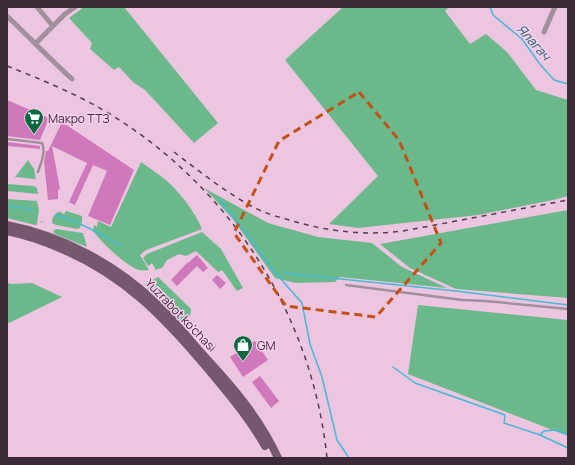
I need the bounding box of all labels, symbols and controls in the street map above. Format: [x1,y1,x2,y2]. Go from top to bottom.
water label: Ялагач [513,20,556,65]
supermarket icon: Макро ТТЗ [23,107,45,135]
place label: Макро ТТЗ [48,110,110,127]
street label: Yuzrabot ko'chasi [142,275,220,355]
shop icon: GM [232,334,254,362]
place label: GM [257,337,276,354]

